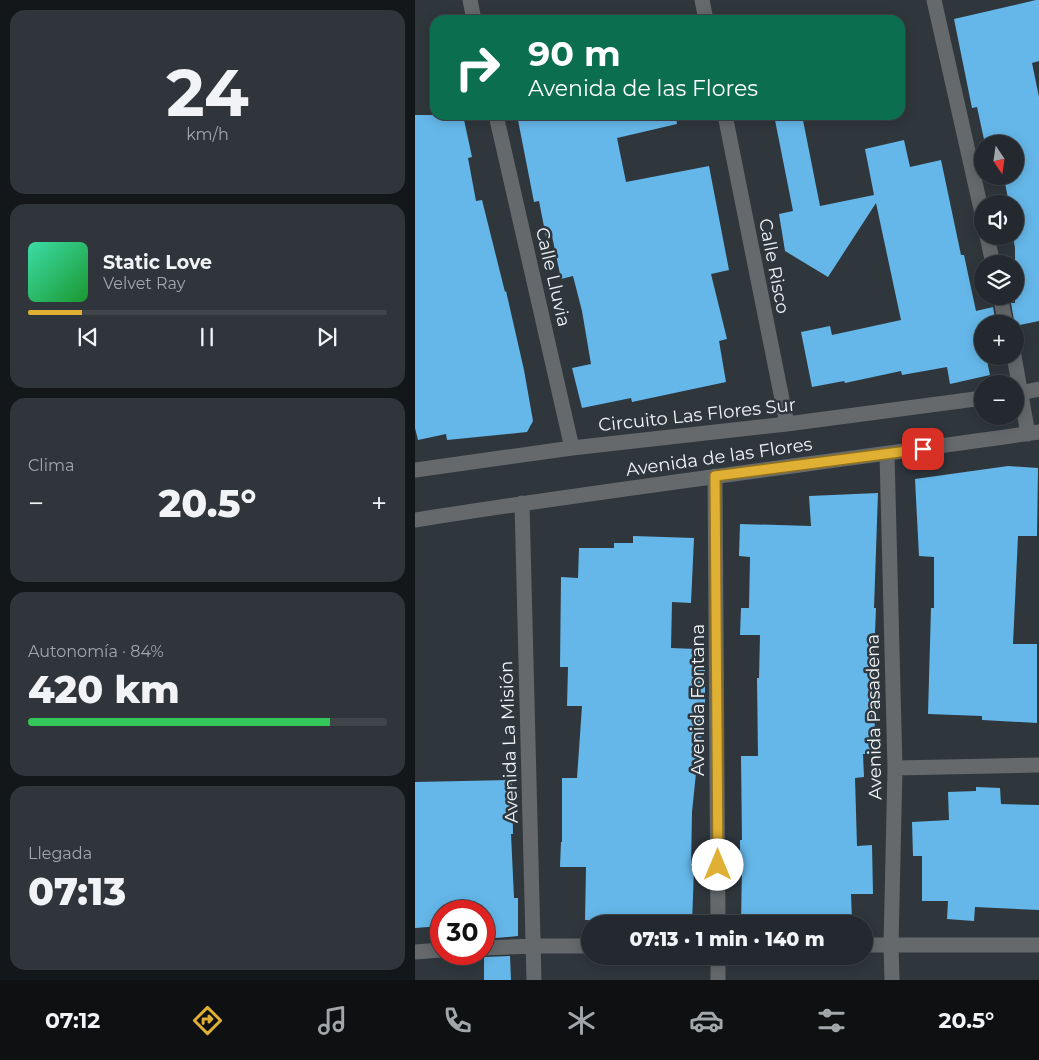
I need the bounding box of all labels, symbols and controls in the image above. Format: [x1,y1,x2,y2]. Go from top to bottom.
text: 90 m [528,32,621,75]
icon: right [445,35,510,100]
text: 24 [166,53,249,132]
text: Avenida de las Flores [528,75,758,102]
text: km/h [186,125,229,144]
north arrow [974,135,1024,185]
map controls [974,135,1024,425]
button: sound [974,195,1024,245]
street label: Calle Risco [754,217,794,315]
street label: Calle Lluvia [531,225,575,329]
text: Static Love [103,251,212,274]
button: layers [974,255,1024,305]
text: Velvet Ray [103,274,185,293]
button: + [974,315,1024,365]
icon: previous [74,323,102,351]
icon: pause [193,323,221,351]
icon: next [313,323,341,351]
button: − [974,375,1024,425]
street label: Circuito Las Flores Sur [597,394,797,436]
pin [902,428,944,470]
street label: Avenida de las Flores [624,433,814,481]
icon: arrive [909,435,937,463]
text: Clima [28,456,74,475]
text: 20.5° [159,480,256,527]
text: − [28,486,44,520]
text: + [371,486,387,520]
street label: Avenida Fontana [687,624,709,776]
street label: Avenida Pasadena [862,634,886,800]
text: Autonomía · 84% [28,642,164,661]
street label: Avenida La Misión [495,660,523,824]
text: 420 km [28,666,180,713]
position arrow [691,838,743,890]
text: Llegada [28,844,92,863]
text: 07:13 [28,868,126,915]
speed limit sign: 30 [430,900,495,965]
text: 07:13 · 1 min · 140 m [629,928,825,951]
icon: directions [190,1003,225,1038]
icon: music [315,1003,350,1038]
icon: phone [440,1003,475,1038]
icon: climate [564,1003,599,1038]
icon: car [689,1003,724,1038]
icon: filters [814,1003,849,1038]
text: 07:12 [45,1007,100,1034]
text: 20.5° [939,1007,994,1034]

